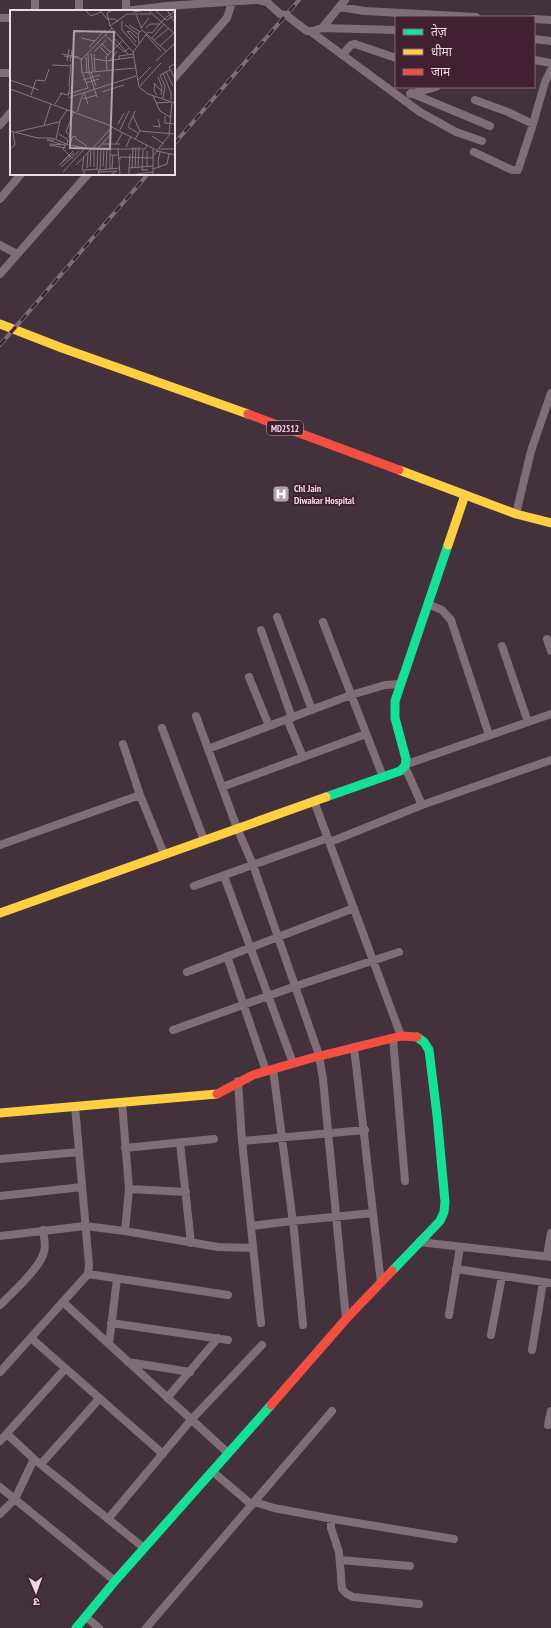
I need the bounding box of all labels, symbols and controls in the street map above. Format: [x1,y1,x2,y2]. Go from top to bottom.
inset map [10,10,175,175]
legend [395,16,535,88]
text: तेज़ [431,24,448,39]
text: धीमा [431,44,453,59]
text: जाम [431,64,451,79]
road number: MD2512 [267,421,303,435]
place label: Chl Jain Diwakar Hospital [294,482,355,507]
hospital icon: Chl Jain Diwakar Hospital [271,484,291,504]
north arrow [16,1572,56,1612]
text: उ [32,1595,40,1609]

